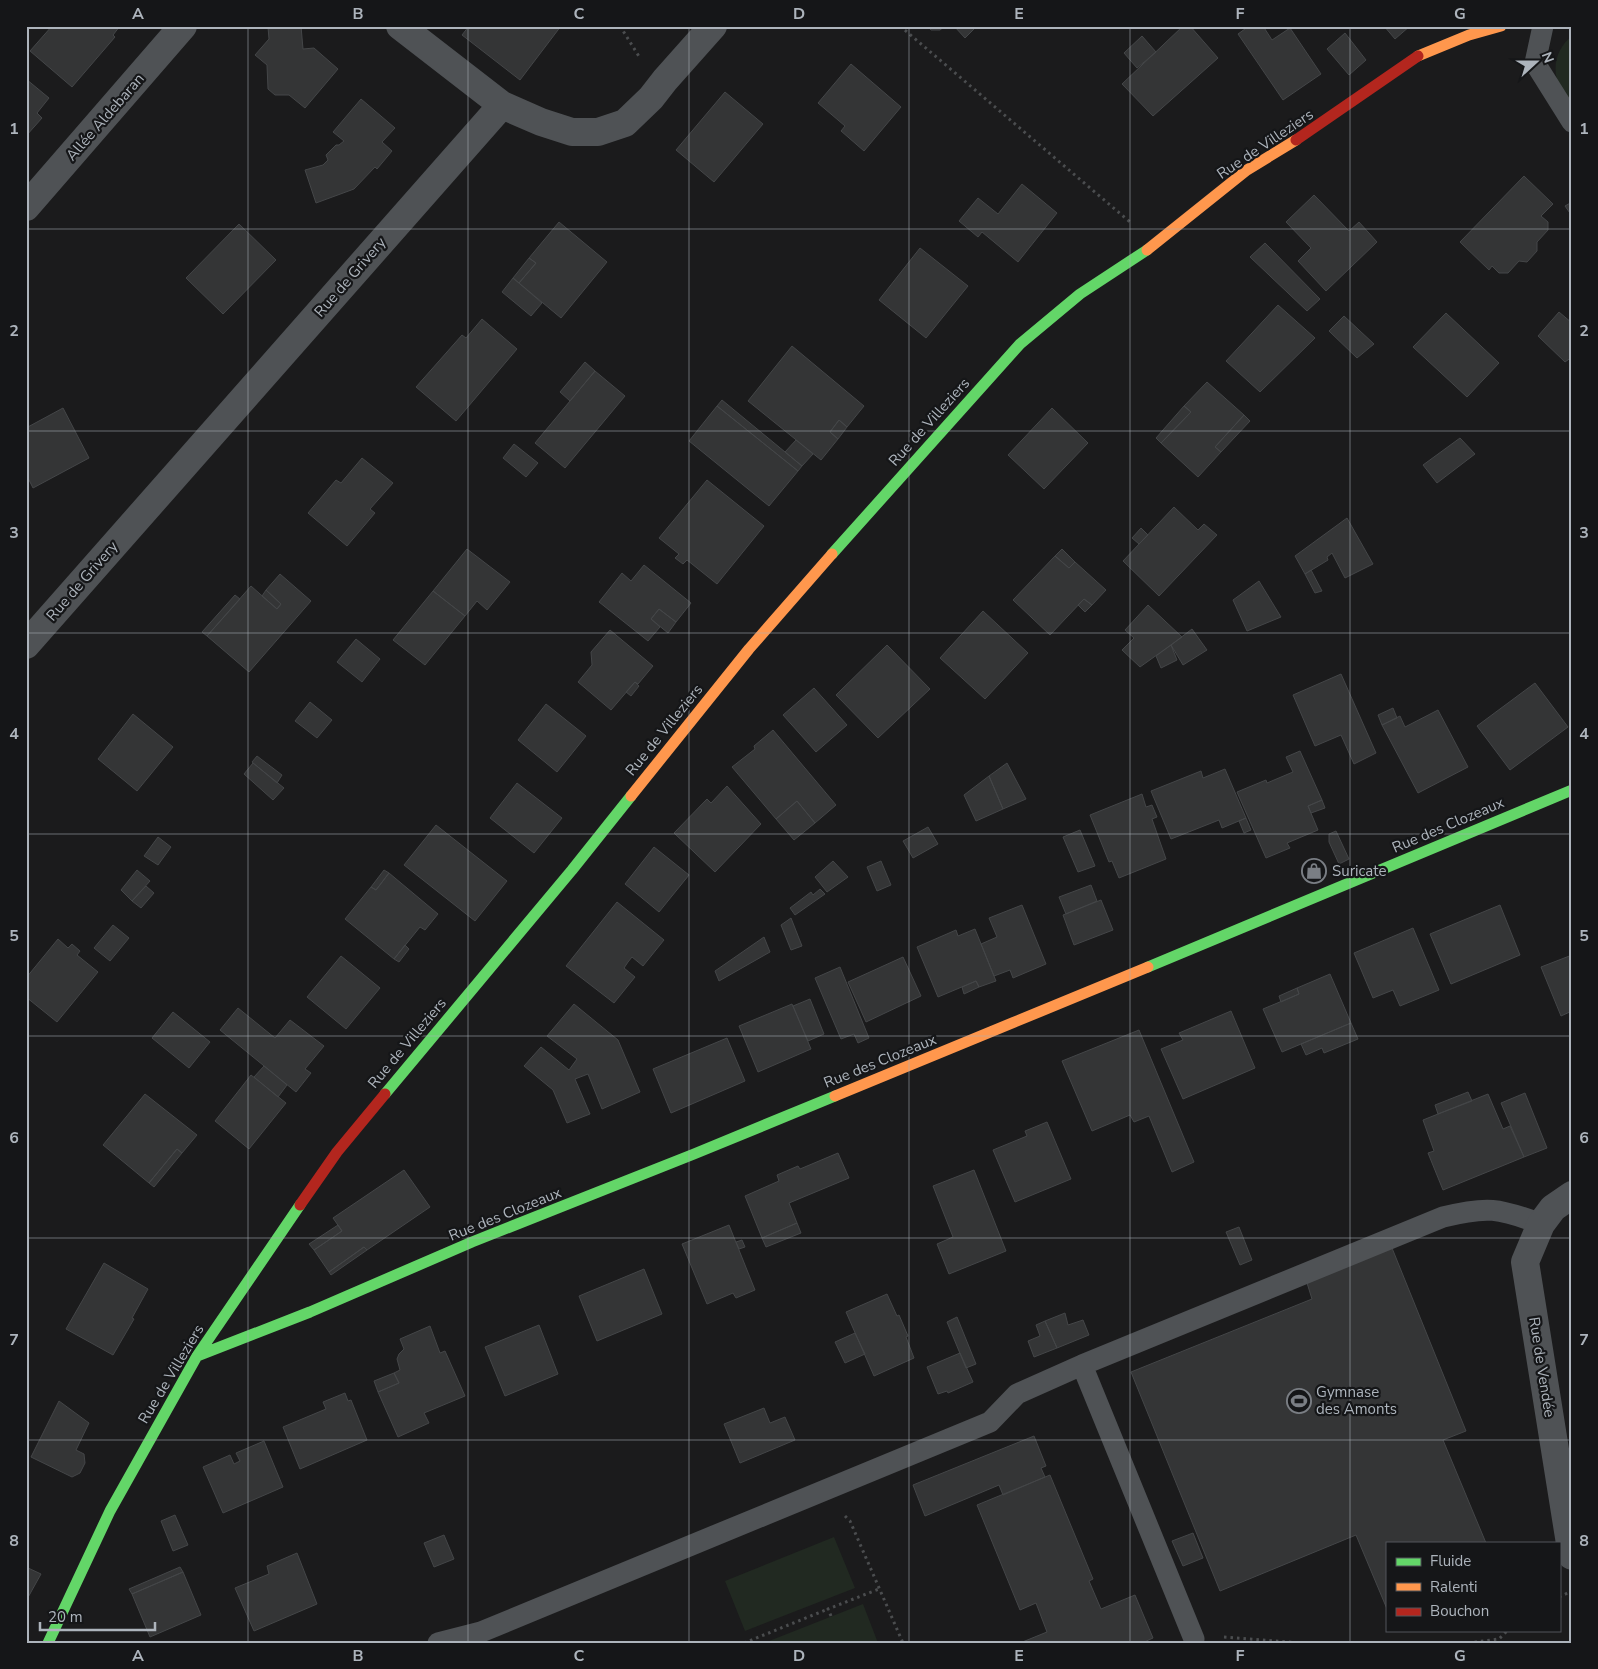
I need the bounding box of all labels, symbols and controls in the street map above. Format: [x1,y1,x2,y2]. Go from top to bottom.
text: A [132,3,144,25]
text: B [352,3,364,25]
text: C [574,3,585,25]
text: D [793,3,805,25]
text: E [1014,3,1024,25]
text: F [1236,3,1245,25]
text: G [1454,3,1466,25]
north arrow [1510,38,1560,88]
text: N [1537,49,1558,66]
street label: Allée Aldebaran [61,69,149,165]
street label: Rue de Villeziers [1213,104,1317,184]
text: 1 [9,118,19,140]
text: 1 [1579,118,1589,140]
street label: Rue de Grivery [310,233,390,321]
text: 2 [9,320,19,342]
text: 2 [1579,320,1589,342]
street label: Rue de Villeziers [884,374,974,470]
text: 3 [9,522,19,544]
text: 3 [1579,522,1589,544]
street label: Rue de Grivery [42,537,122,625]
street label: Rue de Villeziers [621,680,707,780]
text: 4 [9,723,19,745]
text: 4 [1579,723,1589,745]
street label: Rue des Clozeaux [1389,792,1507,858]
shop icon: Suricate [1301,858,1327,884]
place label: Suricate [1332,861,1386,881]
text: 5 [9,925,19,947]
text: 5 [1579,925,1589,947]
street label: Rue de Villeziers [363,994,451,1092]
street label: Rue des Clozeaux [821,1029,939,1093]
text: 6 [9,1127,19,1149]
text: 6 [1579,1127,1589,1149]
street label: Rue des Clozeaux [446,1182,564,1246]
street label: Rue de Vendée [1524,1315,1560,1419]
street label: Rue de Villeziers [133,1321,209,1427]
text: 7 [9,1329,19,1351]
text: 7 [1579,1329,1589,1351]
place label: Gymnase des Amonts [1316,1382,1397,1419]
sports icon: Gymnase des Amonts [1286,1388,1312,1414]
text: 8 [9,1530,19,1552]
text: 8 [1579,1530,1589,1552]
legend [1386,1542,1560,1632]
text: Fluide [1430,1551,1471,1571]
text: Ralenti [1430,1577,1478,1597]
scale bar [40,1599,155,1631]
text: Bouchon [1430,1601,1489,1621]
text: 20 m [48,1607,83,1627]
text: A [132,1645,144,1667]
text: B [352,1645,364,1667]
text: C [574,1645,585,1667]
text: D [793,1645,805,1667]
text: E [1014,1645,1024,1667]
text: F [1236,1645,1245,1667]
text: G [1454,1645,1466,1667]

